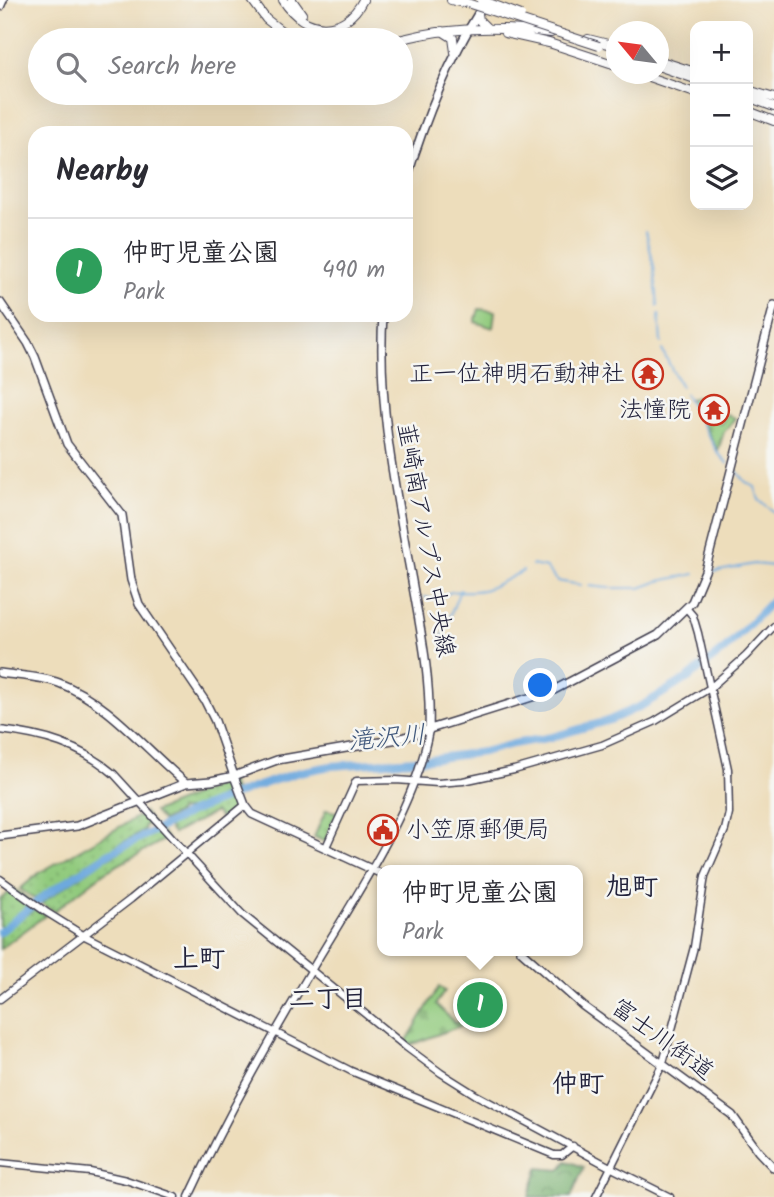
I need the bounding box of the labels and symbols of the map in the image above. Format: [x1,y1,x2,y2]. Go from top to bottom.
north arrow [606,21,669,84]
place label: 正一位神明石動神社 [409,355,625,394]
temple icon: 正一位神明石動神社 [631,357,665,391]
place label: 法憧院 [619,391,691,430]
temple icon: 法憧院 [697,393,731,427]
street label: 韮崎南アルプス中央線 [385,420,465,660]
your location [523,668,557,702]
water label: 滝沢川 [346,715,428,763]
place label: 小笠原郵便局 [406,811,550,850]
public building icon: 小笠原郵便局 [366,813,400,847]
district label: 旭町 [606,867,658,909]
district label: 上町 [173,939,225,981]
district label: 二丁目 [289,979,367,1021]
pin: 1 [457,979,503,1031]
street label: 富士川街道 [602,989,722,1091]
district label: 仲町 [552,1064,604,1106]

